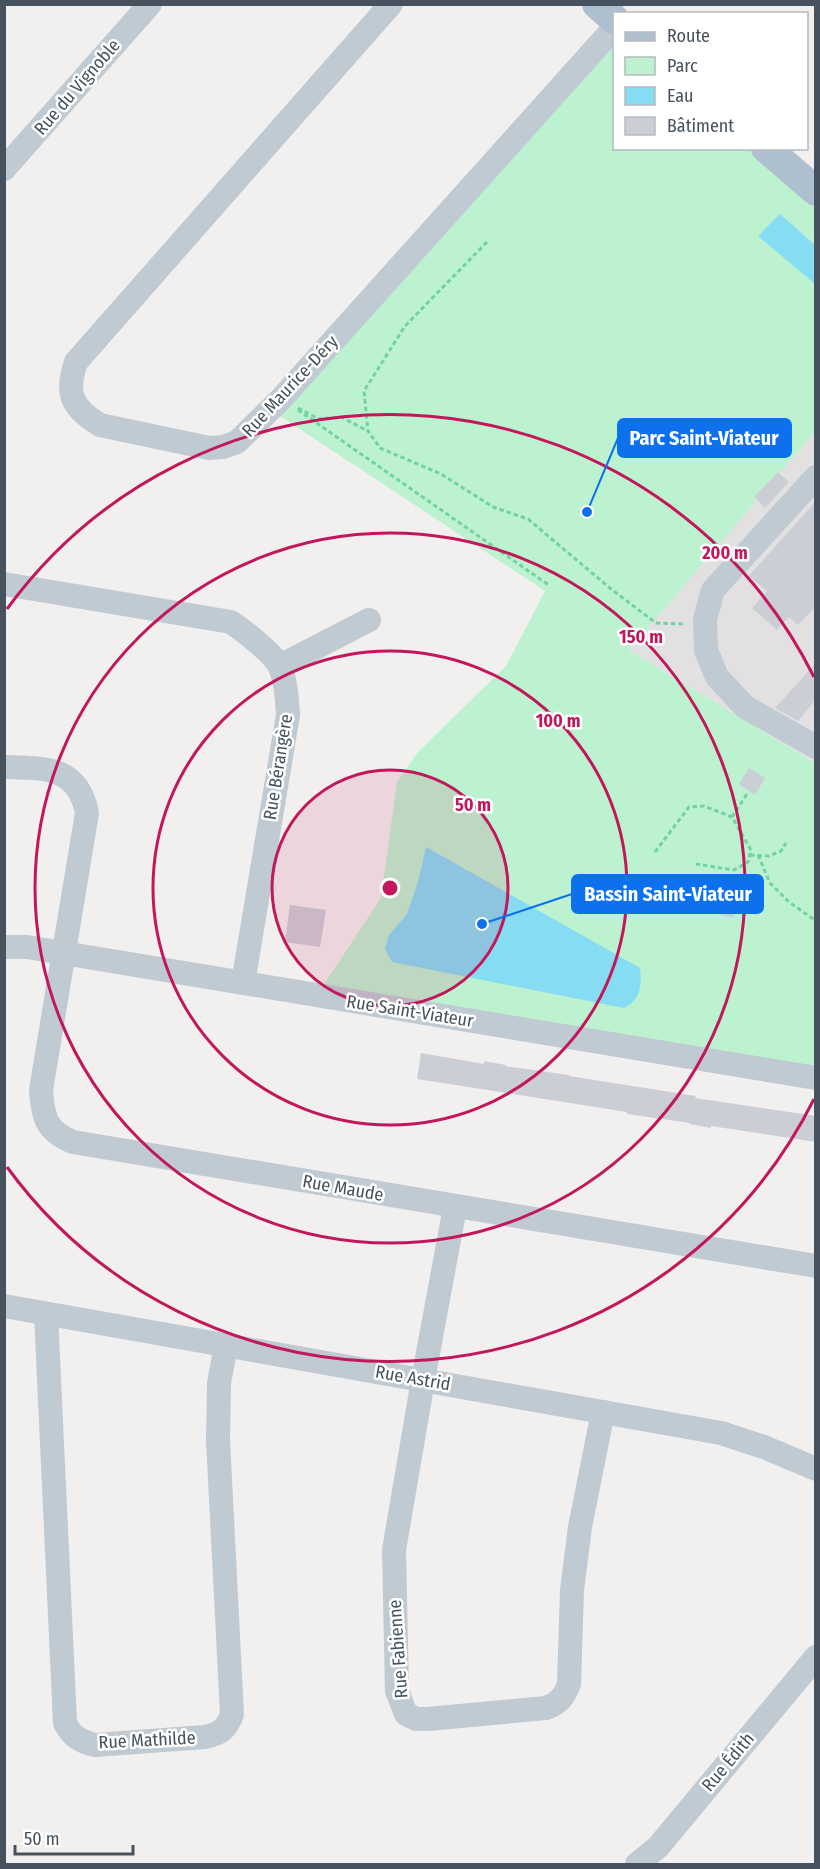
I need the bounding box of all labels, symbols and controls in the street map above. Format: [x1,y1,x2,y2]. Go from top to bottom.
legend [613,12,808,150]
text: Route [667,25,710,47]
street label: Rue du Vignoble [29,34,125,139]
text: Parc [667,55,698,77]
text: Eau [667,85,693,107]
text: Bâtiment [667,115,734,137]
street label: Rue Maurice-Déry [237,331,343,441]
callout: Parc Saint-Viateur [618,419,791,457]
text: Parc Saint-Viateur [630,426,779,450]
text: 200 m [701,542,748,564]
text: 150 m [619,626,663,648]
text: 100 m [536,710,580,732]
street label: Rue Bérangère [259,712,297,821]
text: 50 m [455,794,491,816]
callout: Bassin Saint-Viateur [572,875,763,913]
centre of rings [380,878,400,898]
text: Bassin Saint-Viateur [584,882,752,906]
street label: Rue Saint-Viateur [345,990,476,1032]
street label: Rue Maude [301,1170,385,1206]
street label: Rue Astrid [374,1361,452,1395]
street label: Rue Fabienne [384,1599,412,1699]
street label: Rue Mathilde [98,1726,196,1754]
street label: Rue Édith [696,1727,759,1796]
scale bar [15,1818,134,1856]
text: 50 m [24,1828,60,1850]

